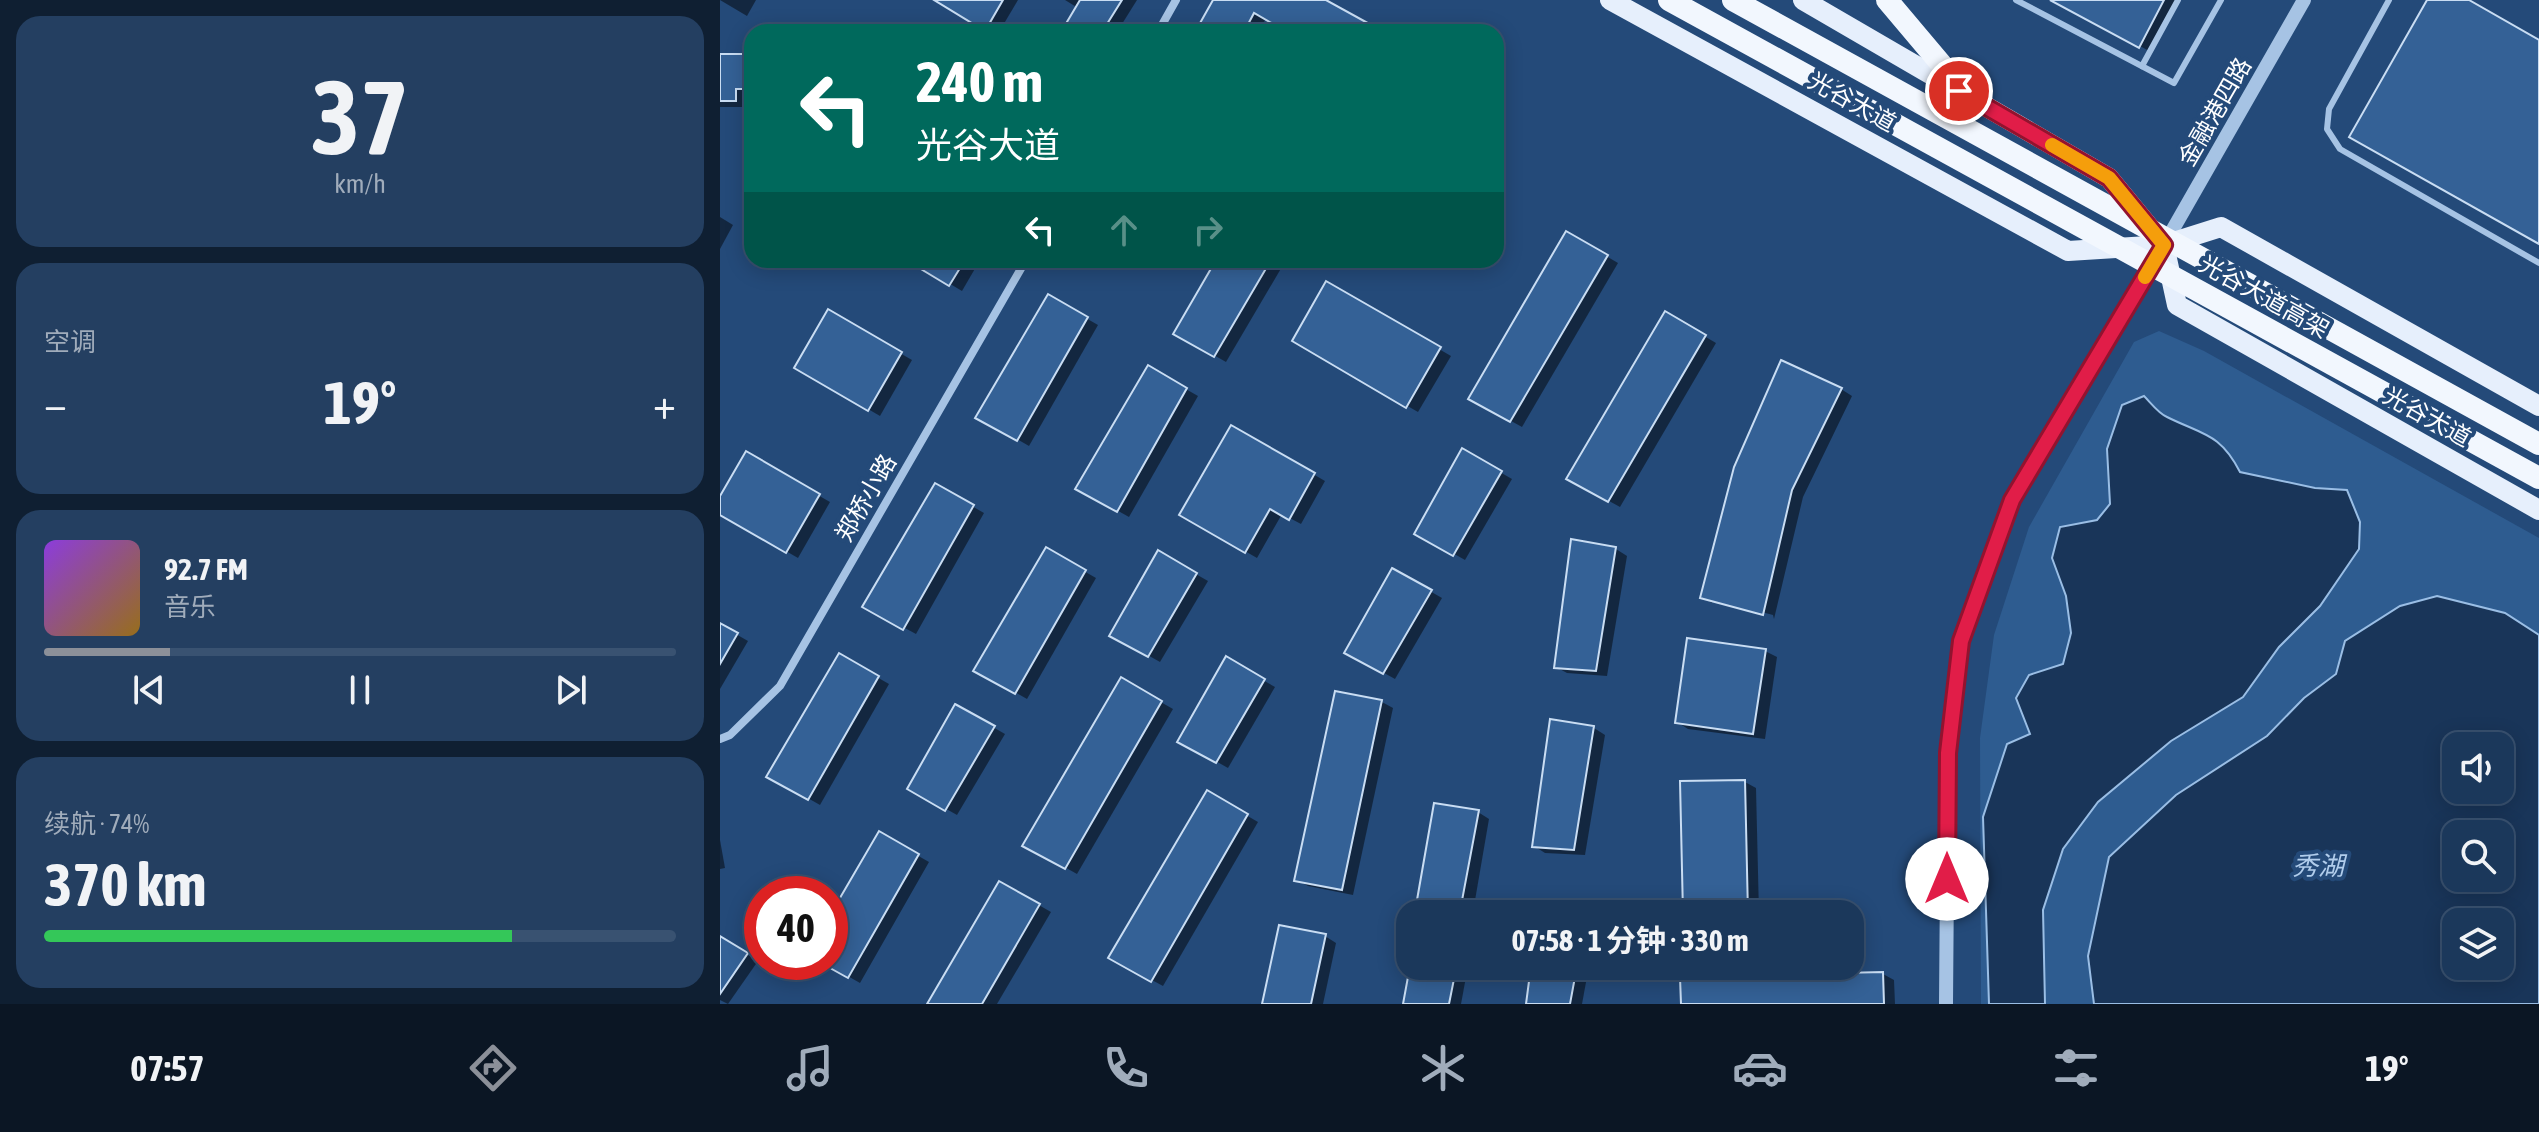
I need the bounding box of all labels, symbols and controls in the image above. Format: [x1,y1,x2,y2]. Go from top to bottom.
text: 240 m [916,50,1043,114]
street label: 金融港四路 [2173,53,2256,170]
icon: left [784,56,888,160]
text: 37 [311,57,409,176]
pin [1925,57,1993,125]
street label: 光谷大道 [1804,66,1901,137]
icon: arrive [1937,69,1981,113]
text: 光谷大道 [916,124,1060,166]
text: km/h [334,169,386,199]
icon: left [1018,208,1062,252]
icon: ahead [1102,208,1146,252]
icon: right [1186,208,1230,252]
street label: 光谷大道高架 [2195,250,2334,343]
text: 空调 [44,327,96,357]
text: 19° [324,368,396,437]
text: − [44,378,67,428]
text: + [653,378,676,428]
street label: 光谷大道 [2379,381,2476,452]
street label: 郑桥小路 [830,449,901,546]
text: 92.7 FM [164,552,248,586]
text: 音乐 [164,592,216,622]
icon: previous [127,668,171,712]
icon: pause [338,668,382,712]
icon: next [549,668,593,712]
map controls [2442,732,2514,980]
button: sound [2442,732,2514,804]
text: 续航 · 74% [44,809,149,839]
button: search [2442,820,2514,892]
position arrow [1905,837,1989,921]
text: 370 km [44,850,206,919]
water label: 秀湖 [2292,851,2348,881]
speed limit sign: 40 [744,876,848,980]
button: layers [2442,908,2514,980]
text: 07:58 · 1 分钟 · 330 m [1511,923,1749,957]
icon: directions [465,1040,521,1096]
icon: music [782,1040,838,1096]
icon: phone [1098,1040,1154,1096]
icon: climate [1415,1040,1471,1096]
icon: car [1732,1040,1788,1096]
icon: filters [2048,1040,2104,1096]
text: 07:57 [130,1047,204,1089]
text: 19° [2365,1047,2409,1089]

